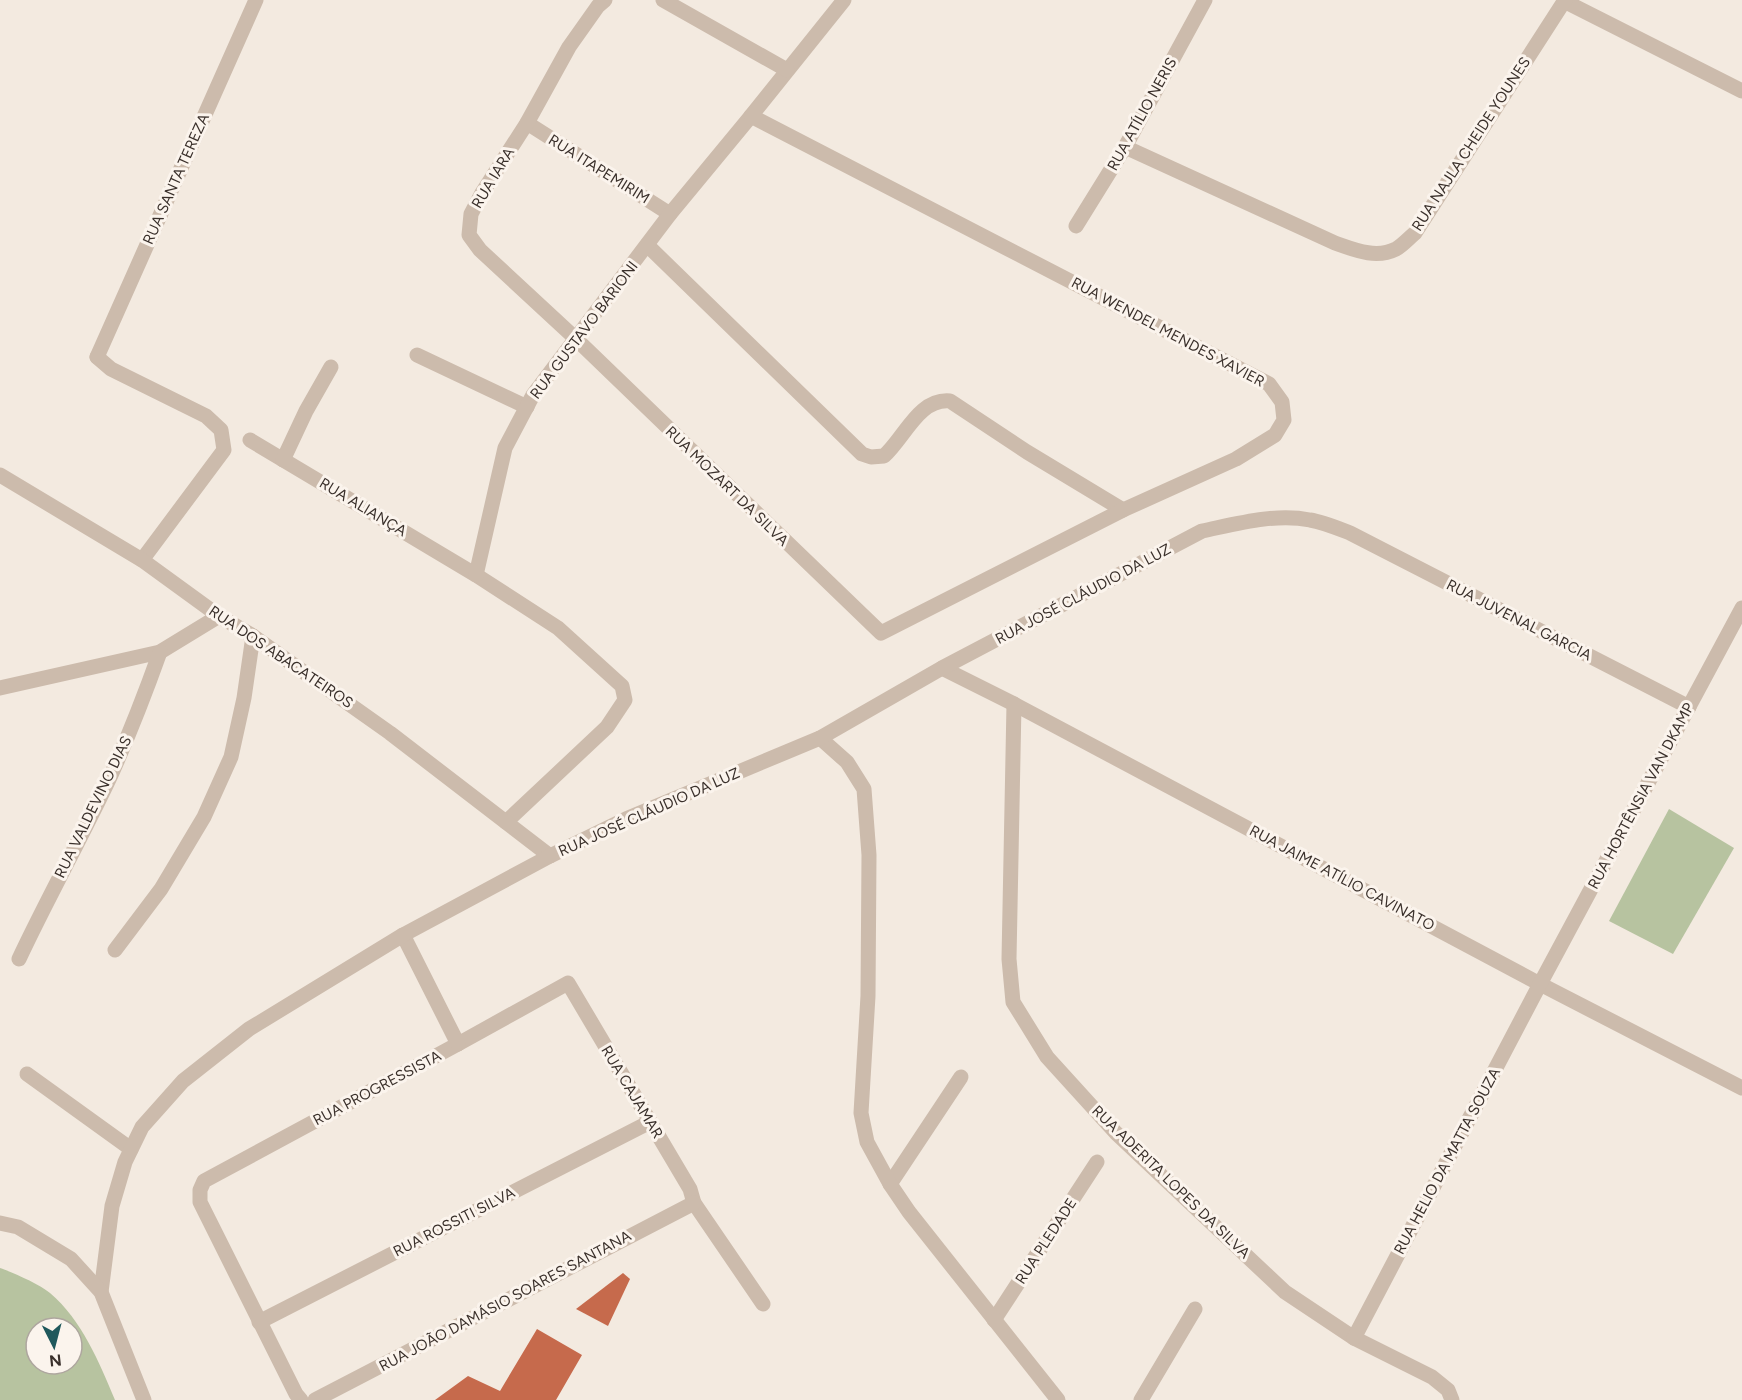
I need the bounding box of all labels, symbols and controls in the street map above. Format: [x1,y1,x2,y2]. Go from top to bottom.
street label: RUA ATÍLIO NERIS [1103,54,1181,174]
street label: RUA NAJLA CHEIDE YOUNES [1408,54,1534,234]
street label: RUA SANTA TEREZA [139,111,213,247]
street label: RUA ITAPEMIRIM [545,131,653,207]
street label: RUA IARA [468,144,518,212]
street label: RUA GUSTAVO BARIONI [526,258,642,402]
street label: RUA WENDEL MENDES XAVIER [1068,273,1268,391]
street label: RUA MOZART DA SILVA [662,422,792,550]
street label: RUA ALIANÇA [316,474,410,540]
street label: RUA JOSÉ CLÁUDIO DA LUZ [992,540,1174,648]
street label: RUA JUVENAL GARCIA [1443,576,1595,664]
street label: RUA DOS ABACATEIROS [205,602,357,712]
street label: RUA HORTÊNSIA VAN DKAMP [1584,700,1698,892]
street label: RUA VALDEVINO DIAS [51,733,135,881]
street label: RUA JOSÉ CLÁUDIO DA LUZ [556,764,742,860]
street label: RUA JAIME ATÍLIO CAVINATO [1246,821,1438,935]
street label: RUA CAJAMAR [597,1042,667,1142]
street label: RUA PROGRESSISTA [310,1047,444,1129]
street label: RUA HELIO DA MATTA SOUZA [1390,1065,1504,1257]
street label: RUA ADERITA LOPES DA SILVA [1088,1102,1254,1262]
street label: RUA ROSSITI SILVA [390,1183,518,1261]
street label: RUA PLEDADE [1012,1195,1080,1287]
street label: RUA JOÃO DAMÁSIO SOARES SANTANA [376,1227,634,1375]
north arrow [24,1316,84,1376]
text: N [48,1350,63,1371]

